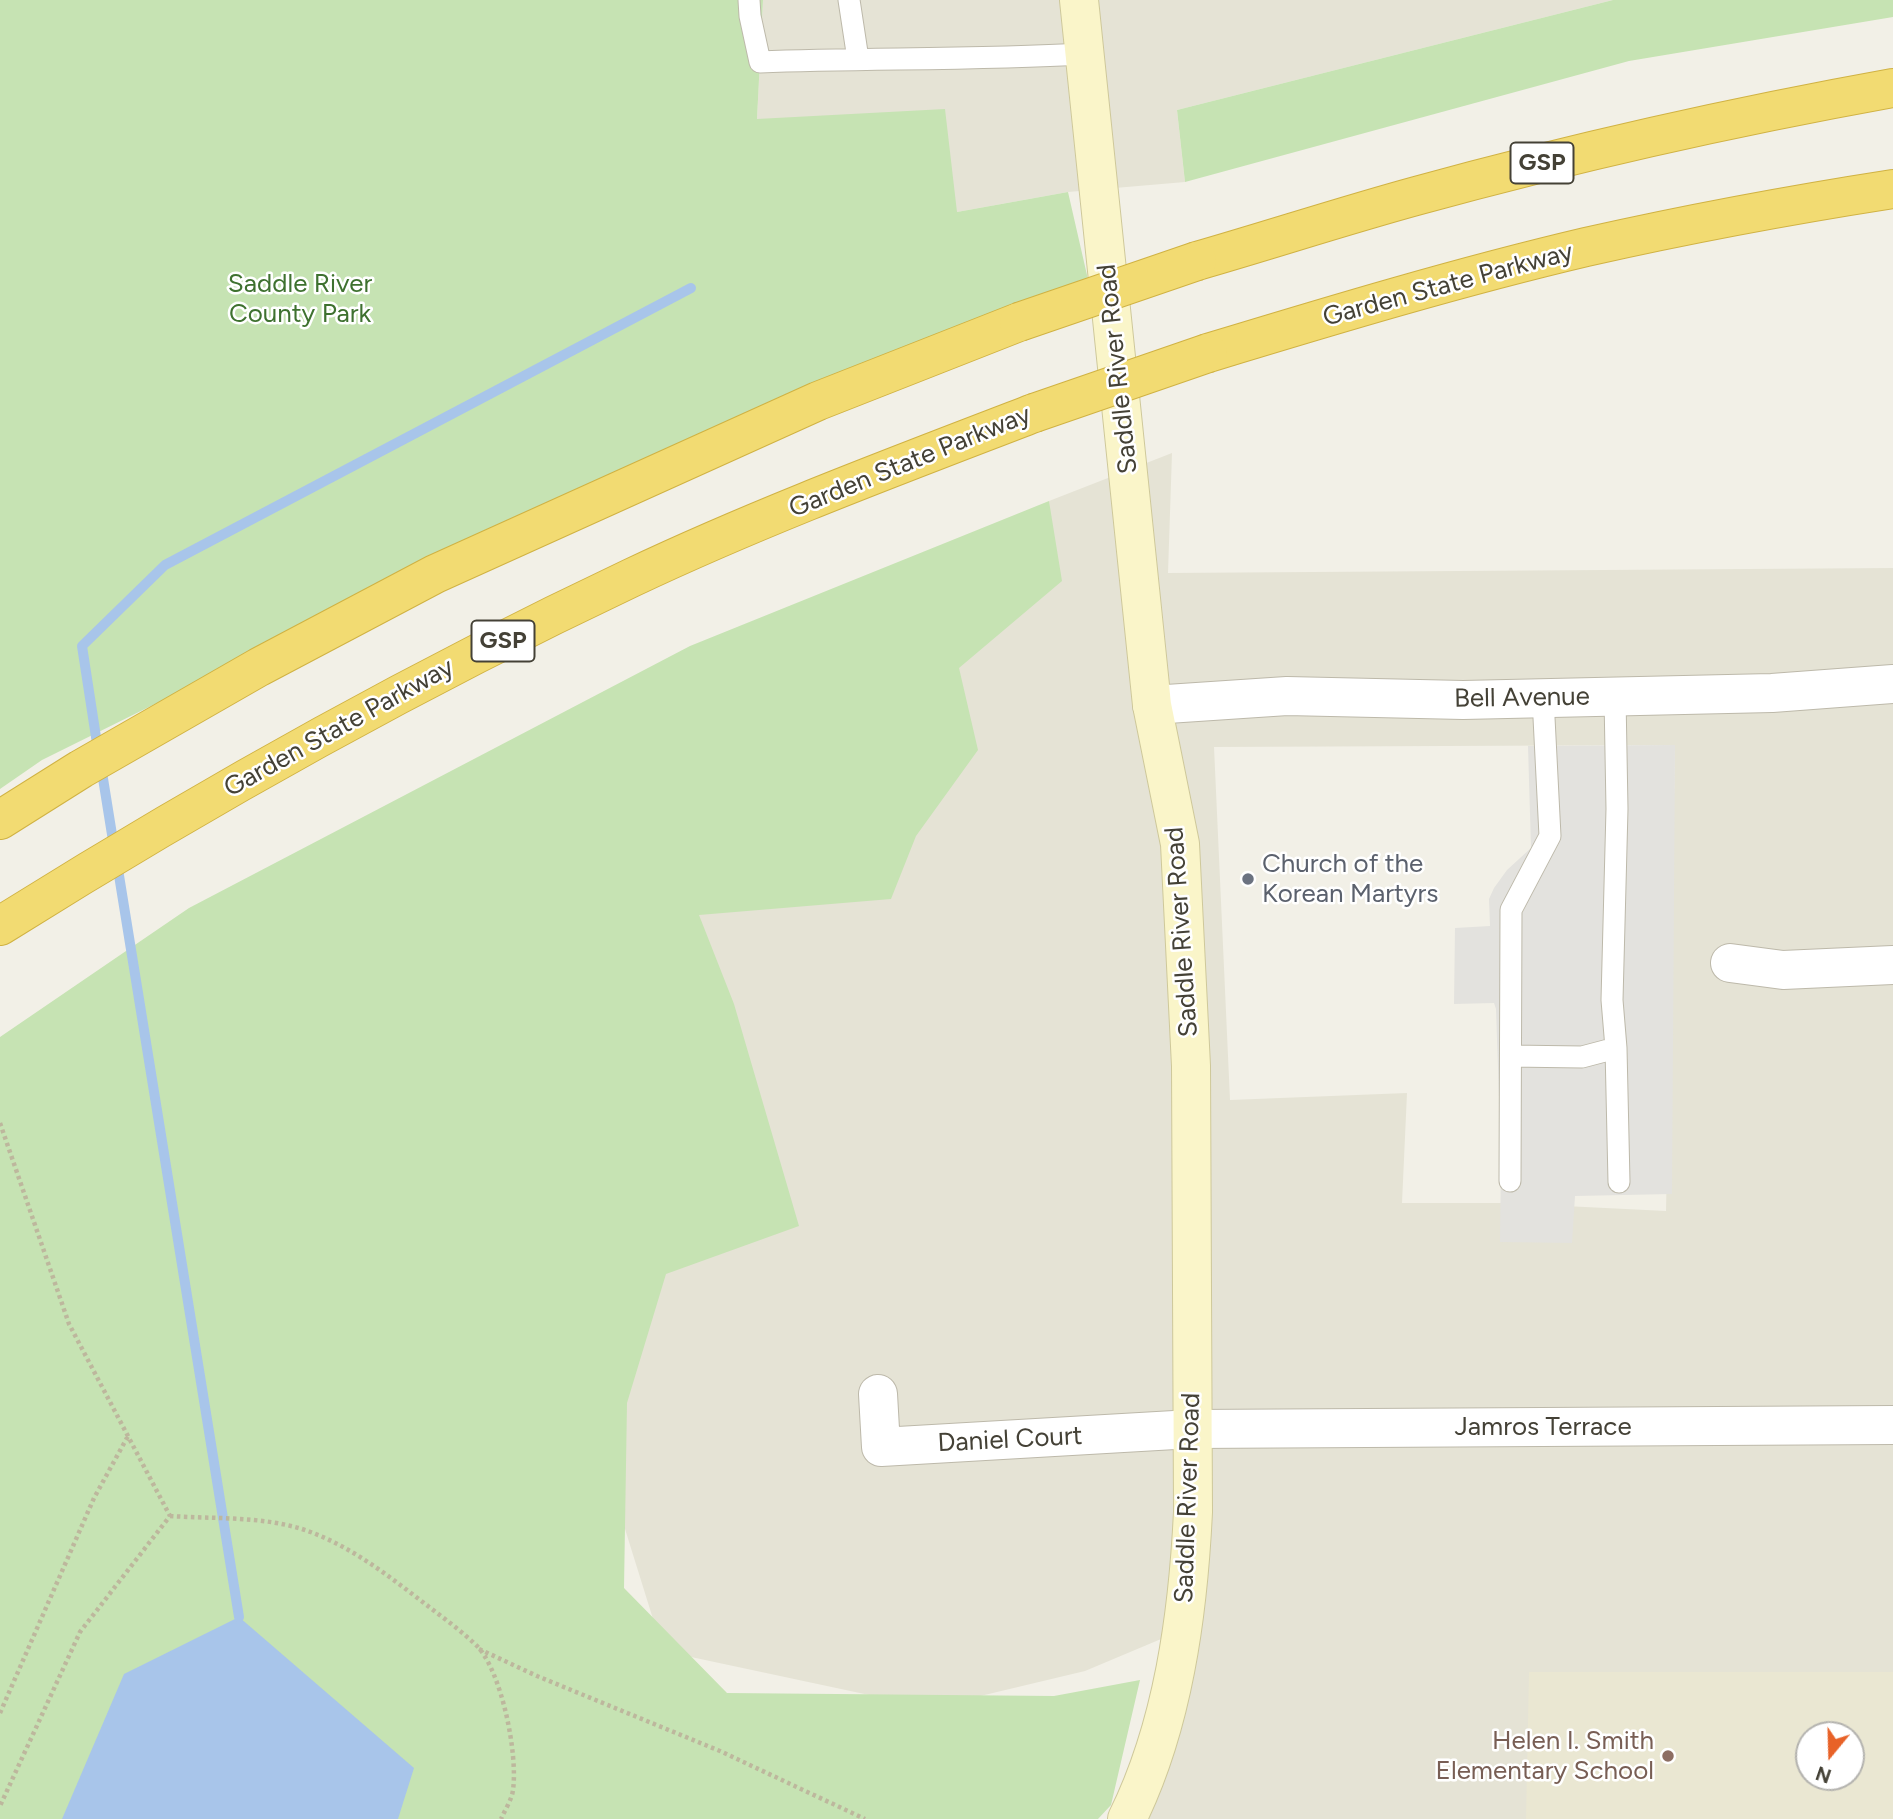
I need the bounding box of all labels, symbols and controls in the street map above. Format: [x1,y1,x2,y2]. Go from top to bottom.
road number: GSP [1510,142,1574,183]
street label: Garden State Parkway [1319,237,1577,333]
street label: Saddle River Road [1091,263,1145,475]
park label: Saddle River County Park [228,268,372,330]
street label: Garden State Parkway [785,399,1035,525]
road number: GSP [472,620,534,662]
street label: Garden State Parkway [219,652,459,804]
street label: Bell Avenue [1454,681,1590,715]
street label: Saddle River Road [1159,826,1205,1038]
place label: Church of the Korean Martyrs [1262,848,1438,910]
marker: Church of the Korean Martyrs [1240,871,1256,887]
street label: Saddle River Road [1169,1392,1207,1604]
street label: Jamros Terrace [1454,1411,1632,1443]
street label: Daniel Court [937,1421,1083,1459]
north arrow [1795,1721,1865,1791]
place label: Helen I. Smith Elementary School [1436,1725,1654,1786]
marker: Helen I. Smith Elementary School [1660,1748,1676,1764]
text: N [1813,1761,1834,1788]

